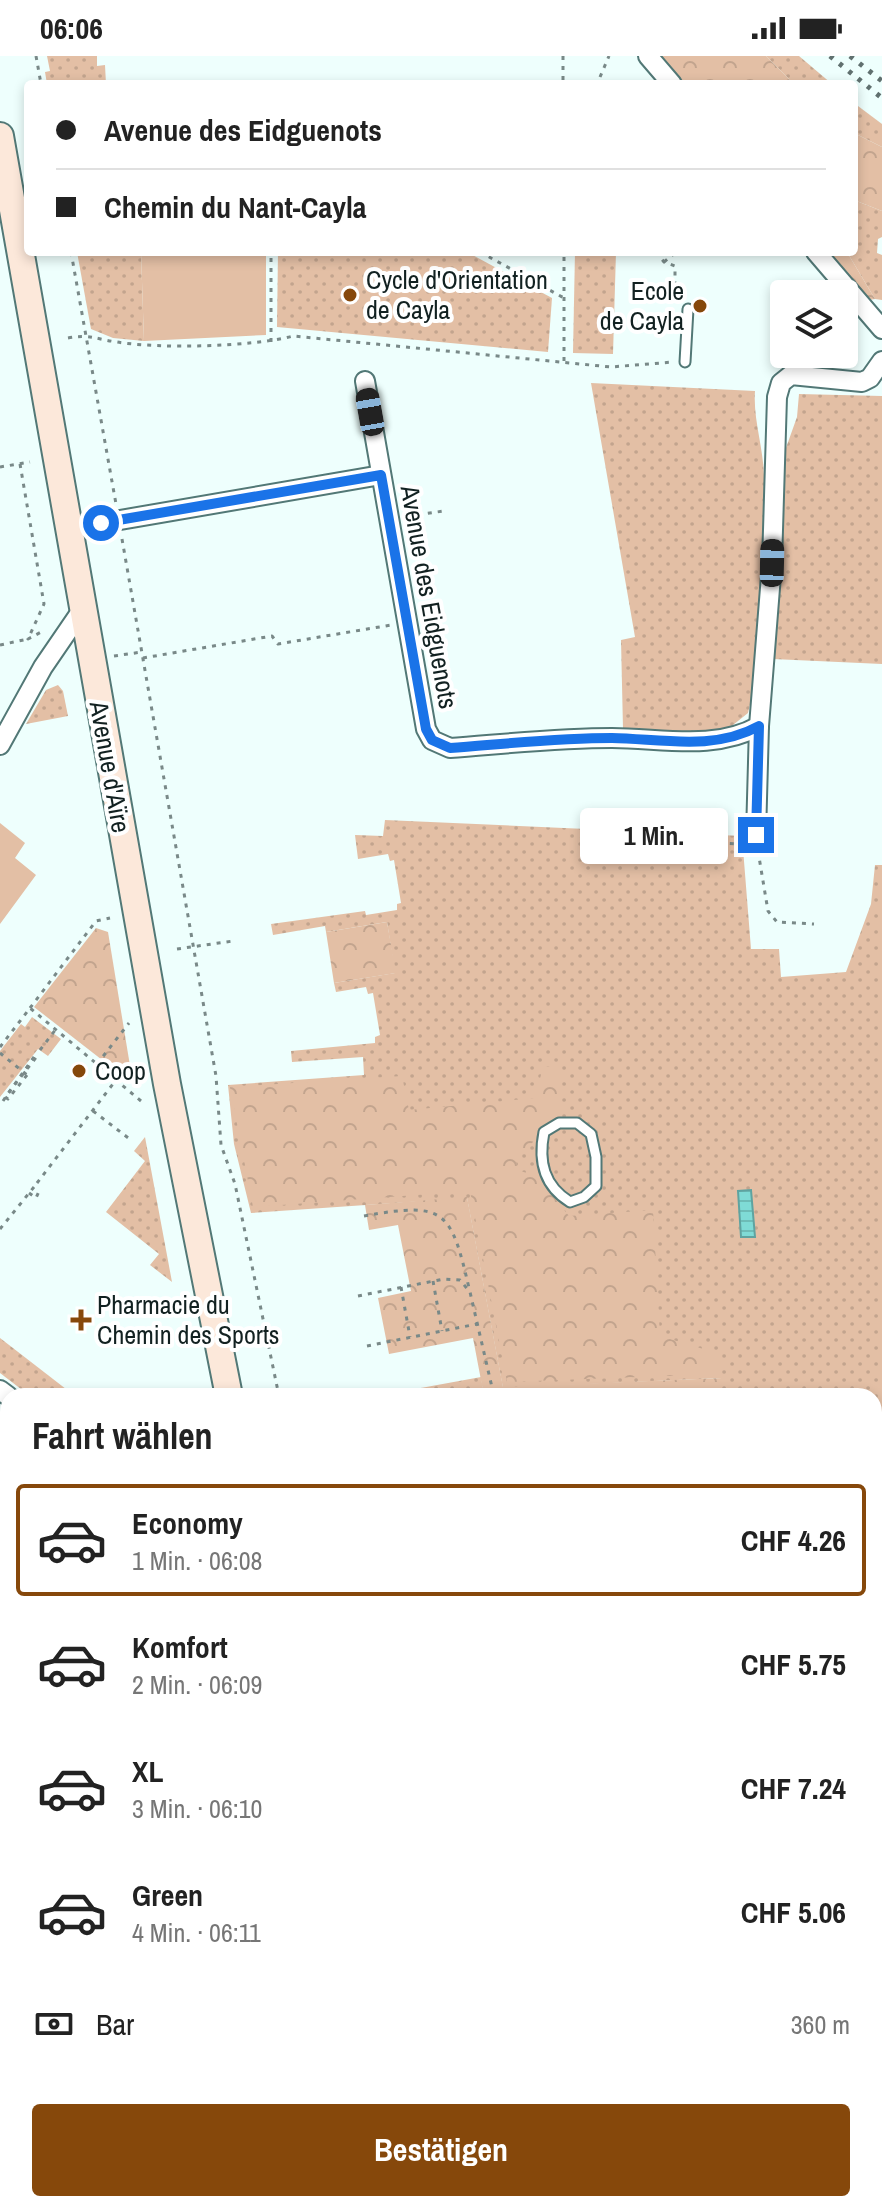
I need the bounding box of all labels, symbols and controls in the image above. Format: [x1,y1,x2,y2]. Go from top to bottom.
text: 06:06 [40,8,103,48]
text: Avenue des Eidguenots [104,110,382,150]
text: Chemin du Nant-Cayla [104,187,366,227]
place label: Cycle d'Orientation de Cayla [366,262,548,327]
place label: Ecole de Cayla [600,273,684,338]
map controls [770,280,858,368]
button: layers [770,280,858,368]
marker: Cycle d'Orientation de Cayla [341,286,359,304]
marker: Ecole de Cayla [691,297,709,315]
car [354,386,386,438]
street label: Avenue des Eidguenots [392,482,466,711]
route start [83,505,119,541]
car [760,539,784,587]
street label: Avenue d'Aïre [82,697,139,835]
callout: 1 Min. [580,807,728,863]
route end [738,817,774,853]
text: 1 Min. [624,818,684,853]
place label: Coop [95,1053,146,1088]
marker: Coop [70,1062,88,1080]
place label: Pharmacie du Chemin des Sports [97,1287,280,1352]
marker: Pharmacie du Chemin des Sports [72,1311,90,1329]
text: Fahrt wählen [32,1412,213,1460]
text: Economy [132,1503,243,1543]
icon: car [36,1504,108,1576]
text: CHF 4.26 [741,1520,846,1560]
text: 1 Min. · 06:08 [132,1543,262,1578]
text: Komfort [132,1627,228,1667]
icon: car [36,1628,108,1700]
text: CHF 5.75 [741,1644,846,1684]
text: 2 Min. · 06:09 [132,1667,262,1702]
text: XL [132,1751,163,1791]
icon: car [36,1752,108,1824]
text: CHF 7.24 [741,1768,846,1808]
text: 3 Min. · 06:10 [132,1791,262,1826]
text: Green [132,1875,203,1915]
icon: car [36,1876,108,1948]
text: CHF 5.06 [741,1892,846,1932]
text: 4 Min. · 06:11 [132,1915,261,1950]
icon: cash [32,2002,76,2046]
text: Bar [96,2004,134,2044]
text: 360 m [791,2007,850,2042]
button: Bestätigen [32,2104,850,2196]

